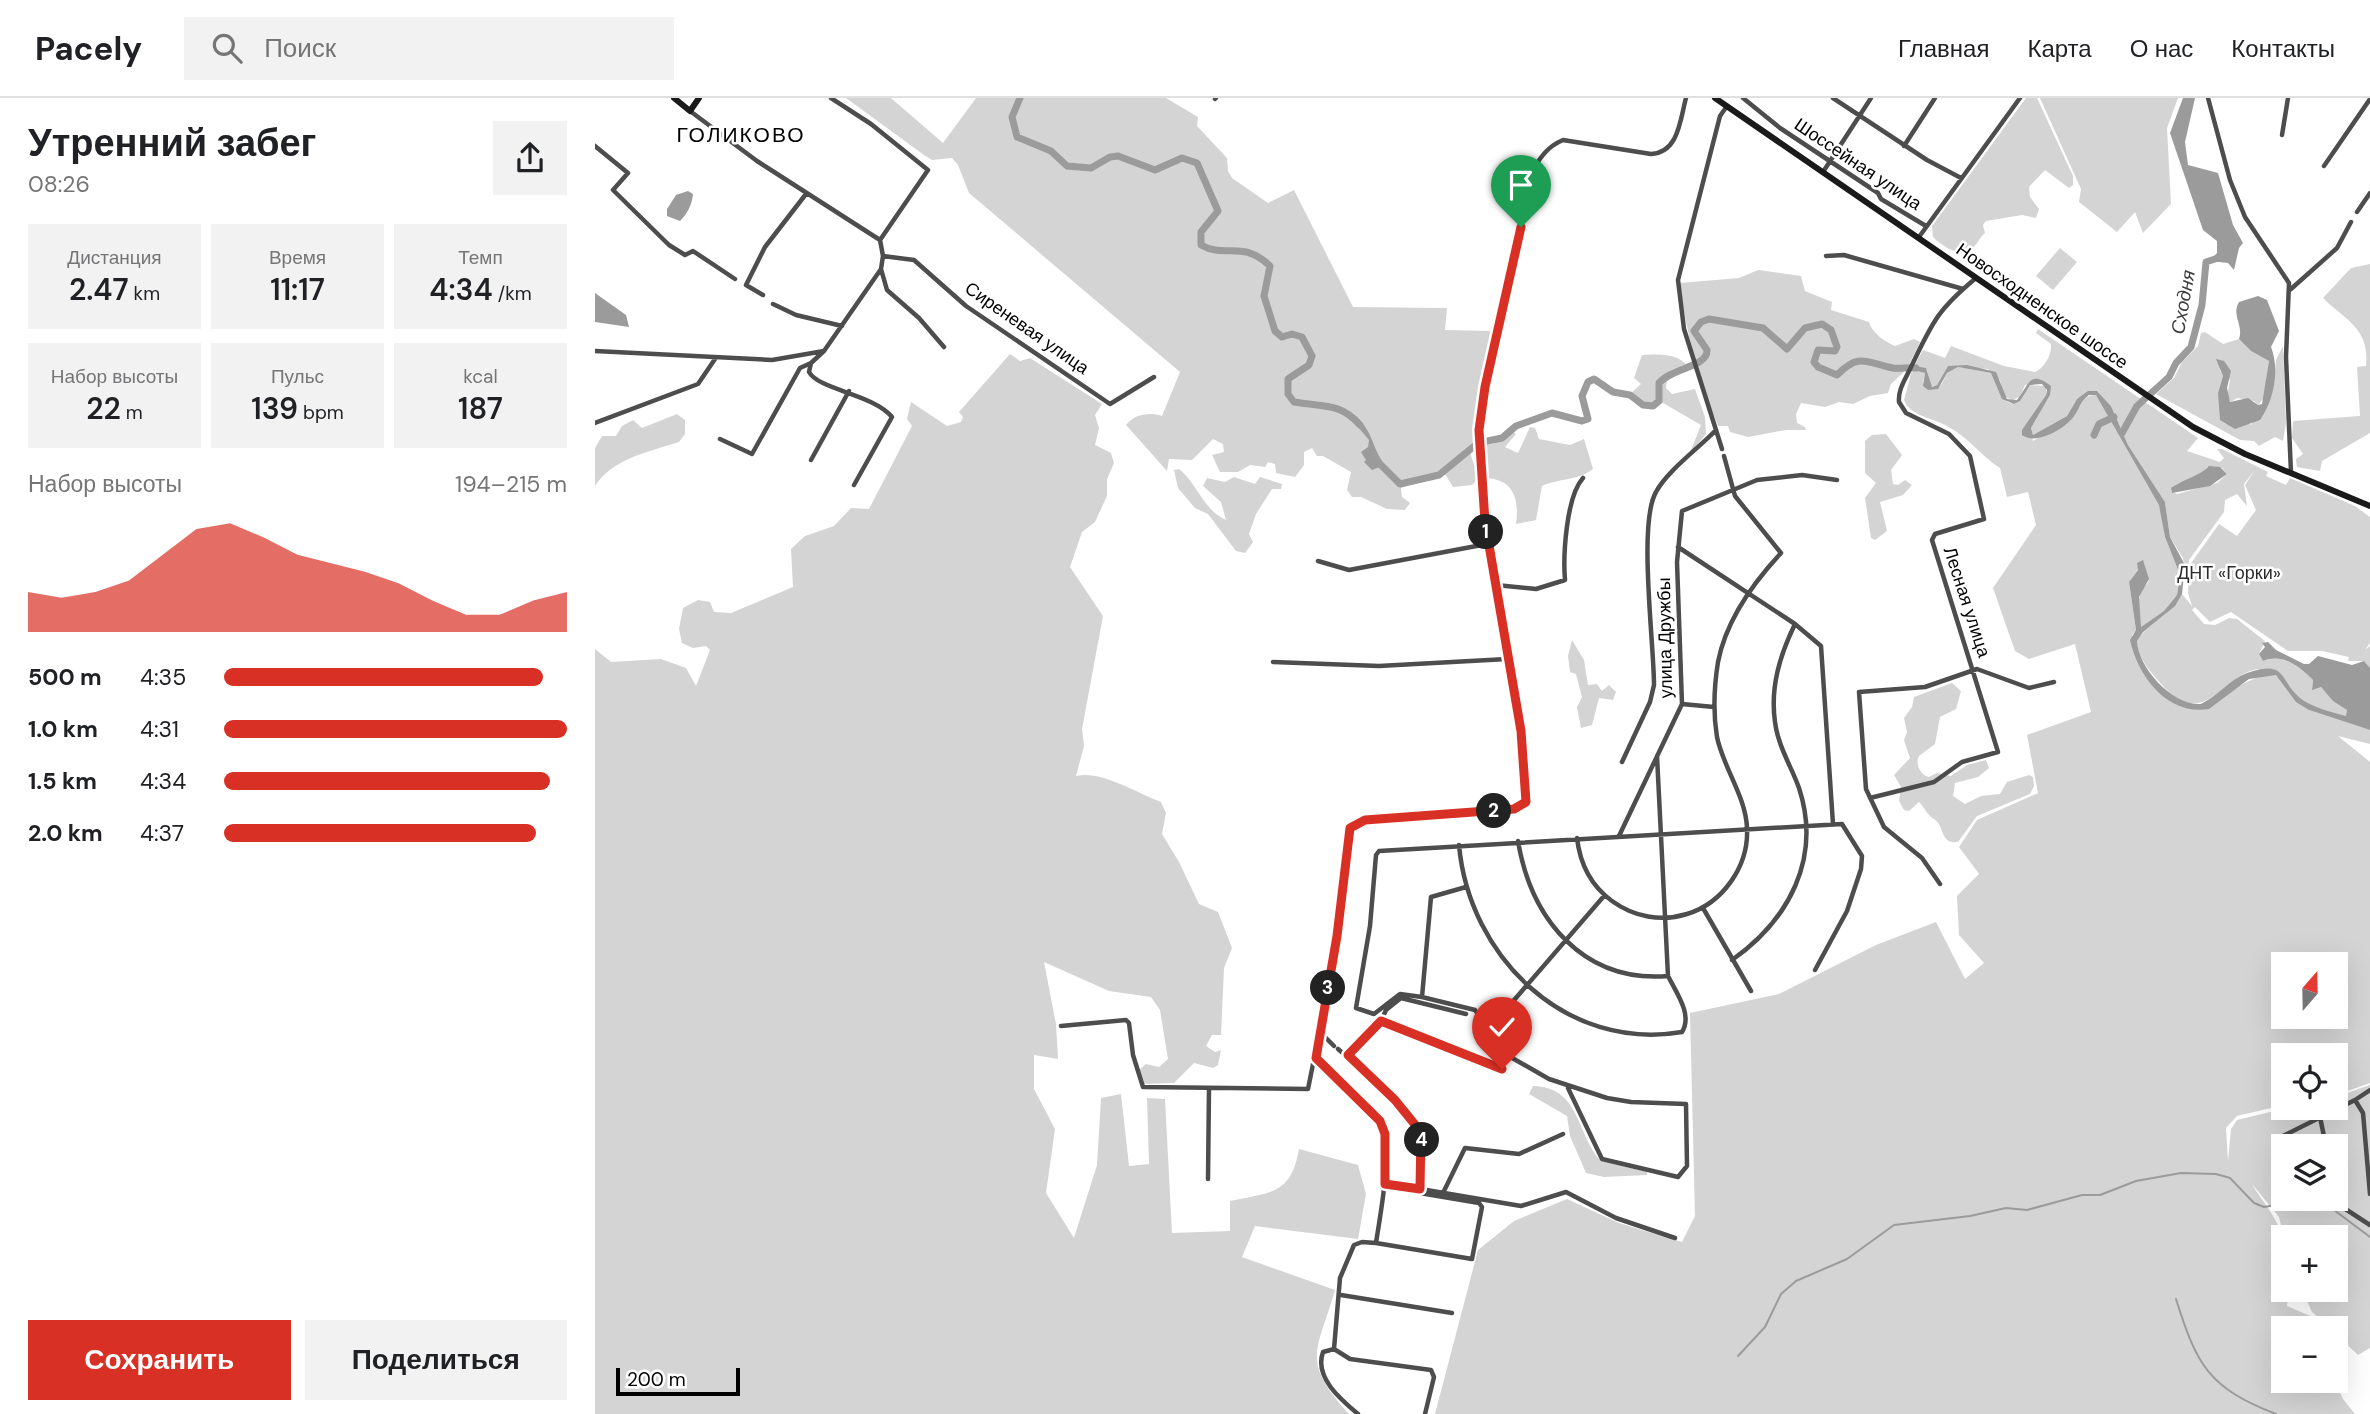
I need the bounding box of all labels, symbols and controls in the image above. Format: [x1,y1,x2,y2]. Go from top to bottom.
search box [184,17,674,80]
text: Pacely [35,27,142,70]
icon: search [208,29,246,67]
text: Поиск [264,31,336,65]
text: Главная [1898,33,1989,64]
text: Карта [2027,33,2092,64]
text: О нас [2130,33,2193,64]
text: Контакты [2231,33,2335,64]
street label: Шоссейная улица [1790,113,1927,216]
text: Утренний забег [28,118,316,168]
button: share [493,121,567,195]
district label: ГОЛИКОВО [676,121,806,149]
pin [1491,155,1551,227]
icon: arrive [1502,166,1540,204]
text: 08:26 [28,169,90,199]
street label: Новосходненское шоссе [1951,238,2133,374]
text: Дистанция [67,245,162,270]
text: Время [269,245,326,270]
text: Темп [458,245,503,270]
water label: Сходня [2165,268,2201,336]
text: 2.47 [69,270,129,309]
text: 11:17 [270,270,325,309]
text: 4:34 [429,270,493,309]
street label: Сиреневая улица [960,276,1095,380]
text: km [129,281,160,306]
text: /km [493,281,532,306]
text: Набор высоты [51,364,178,389]
text: Пульс [271,364,324,389]
text: kcal [463,364,498,389]
text: 22 [86,389,121,428]
text: 139 [251,389,298,428]
text: 187 [458,389,503,428]
text: m [121,400,143,425]
text: bpm [298,400,344,425]
text: Набор высоты [28,469,182,499]
text: 194–215 m [455,469,567,499]
pin: 1 [1469,514,1503,550]
text: 1 [1482,519,1489,544]
street label: Лесная улица [1938,544,1996,661]
park label: ДНТ «Горки» [2177,561,2281,585]
street label: улица Дружбы [1652,577,1678,699]
text: 500 m [28,662,102,692]
text: 4:35 [140,662,186,692]
text: 1.0 km [28,714,98,744]
text: 4:31 [140,714,179,744]
text: 1.5 km [28,766,97,796]
text: 4:34 [140,766,186,796]
pin: 2 [1476,794,1511,828]
text: 2 [1488,798,1499,823]
text: 2.0 km [28,818,103,848]
text: 4:37 [140,818,184,848]
north arrow [2271,952,2349,1029]
map controls [2271,952,2348,1393]
pin: 3 [1311,970,1345,1006]
text: 3 [1322,975,1333,1000]
pin [1472,997,1532,1069]
icon: check [1483,1008,1521,1046]
button: locate [2271,1043,2348,1120]
pin: 4 [1405,1122,1439,1158]
text: 4 [1415,1127,1428,1152]
button: layers [2271,1134,2348,1211]
button: + [2271,1225,2348,1302]
button: − [2271,1316,2348,1393]
button: Сохранить [28,1320,291,1400]
button: Поделиться [305,1320,567,1400]
scale bar [616,1365,740,1397]
text: 200 m [627,1367,686,1392]

